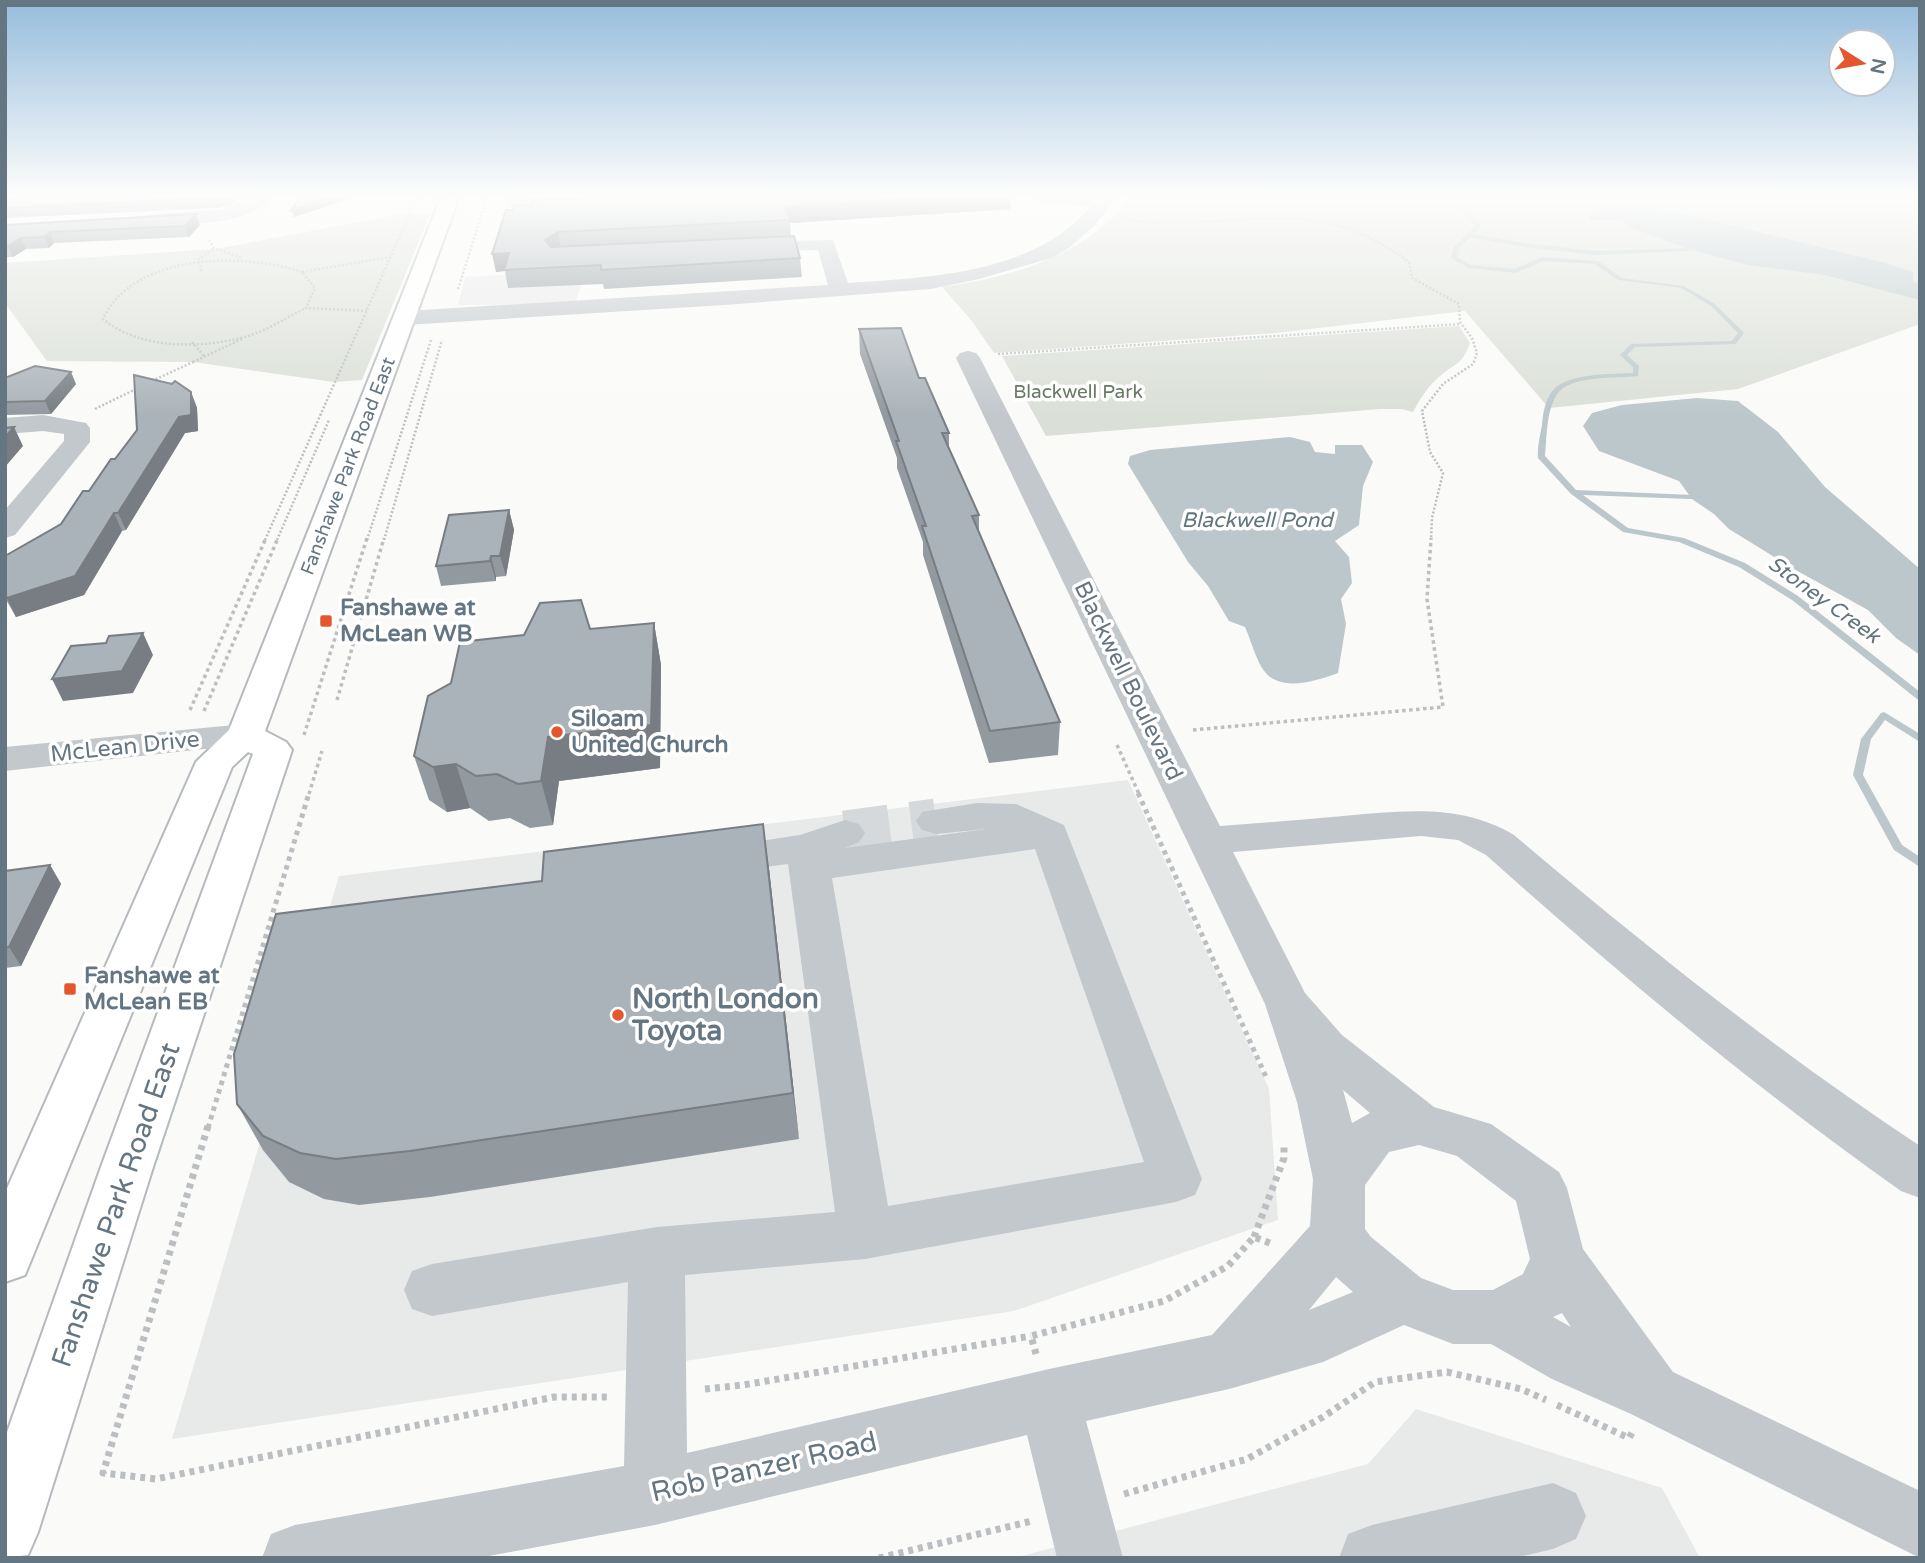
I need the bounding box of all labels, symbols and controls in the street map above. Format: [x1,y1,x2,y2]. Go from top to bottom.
north arrow [1827,28,1897,98]
text: N [1865,56,1890,76]
street label: Fanshawe Park Road East [296,354,400,578]
park label: Blackwell Park [1013,381,1143,403]
water label: Blackwell Pond [1182,508,1335,533]
water label: Stoney Creek [1763,551,1886,650]
street label: Blackwell Boulevard [1068,577,1188,785]
place label: Fanshawe at McLean WB [340,594,476,648]
marker: Fanshawe at McLean WB [318,613,334,629]
place label: Siloam United Church [571,705,729,759]
marker: Siloam United Church [549,724,565,740]
street label: McLean Drive [49,725,201,769]
place label: Fanshawe at McLean EB [84,962,220,1016]
marker: Fanshawe at McLean EB [62,981,78,997]
place label: North London Toyota [631,982,819,1048]
marker: North London Toyota [610,1007,626,1023]
street label: Fanshawe Park Road East [44,1038,188,1372]
street label: Rob Panzer Road [648,1424,880,1510]

